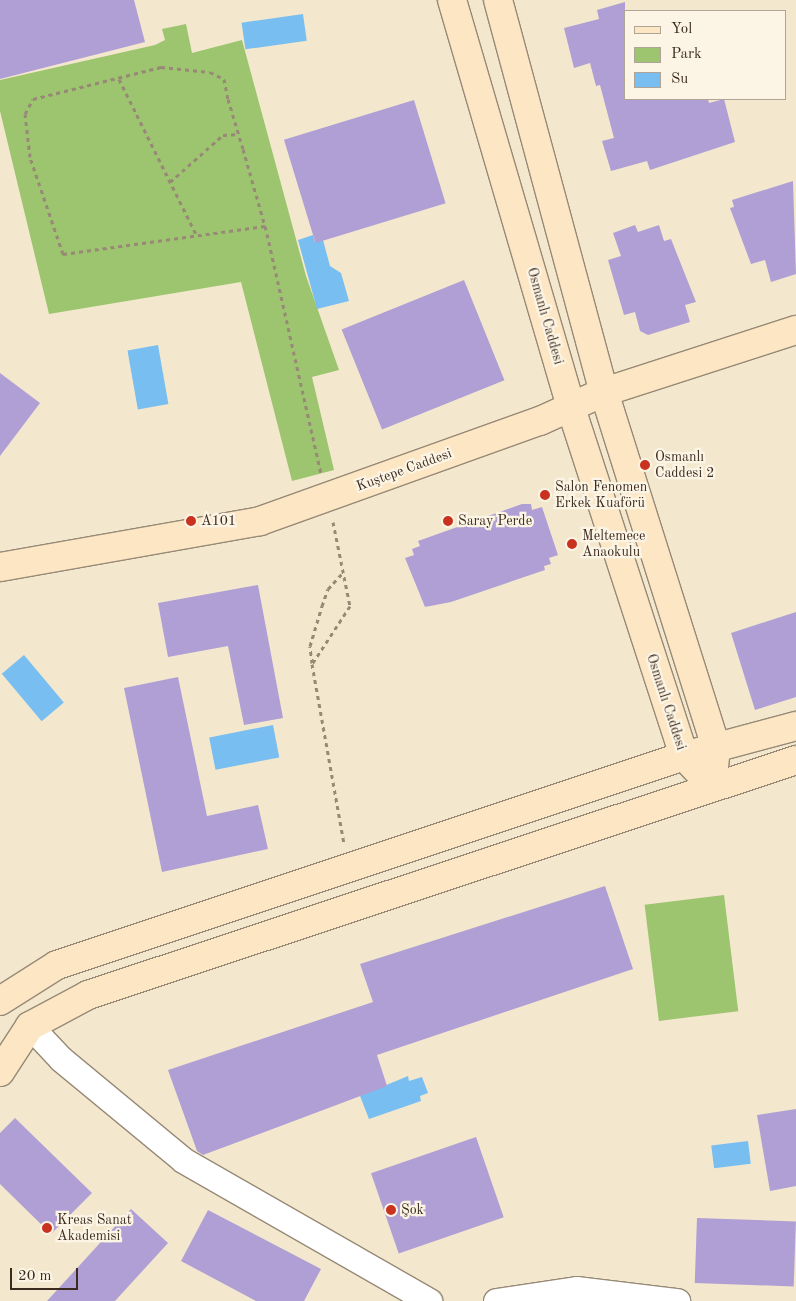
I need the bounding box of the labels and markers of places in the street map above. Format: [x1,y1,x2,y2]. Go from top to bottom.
place label: Osmanlı Caddesi 2 [655,449,714,482]
marker: Osmanlı Caddesi 2 [639,459,651,471]
place label: Salon Fenomen Erkek Kuaförü [555,479,647,512]
marker: Salon Fenomen Erkek Kuaförü [539,489,551,501]
place label: A101 [201,513,236,529]
place label: Saray Perde [458,513,532,529]
marker: A101 [185,515,197,527]
marker: Saray Perde [442,515,454,527]
place label: Meltemece Anaokulu [582,528,645,560]
marker: Meltemece Anaokulu [566,538,578,550]
place label: Şok [401,1202,424,1218]
marker: Şok [385,1204,397,1216]
place label: Kreas Sanat Akademisi [57,1212,132,1244]
marker: Kreas Sanat Akademisi [41,1222,53,1234]

